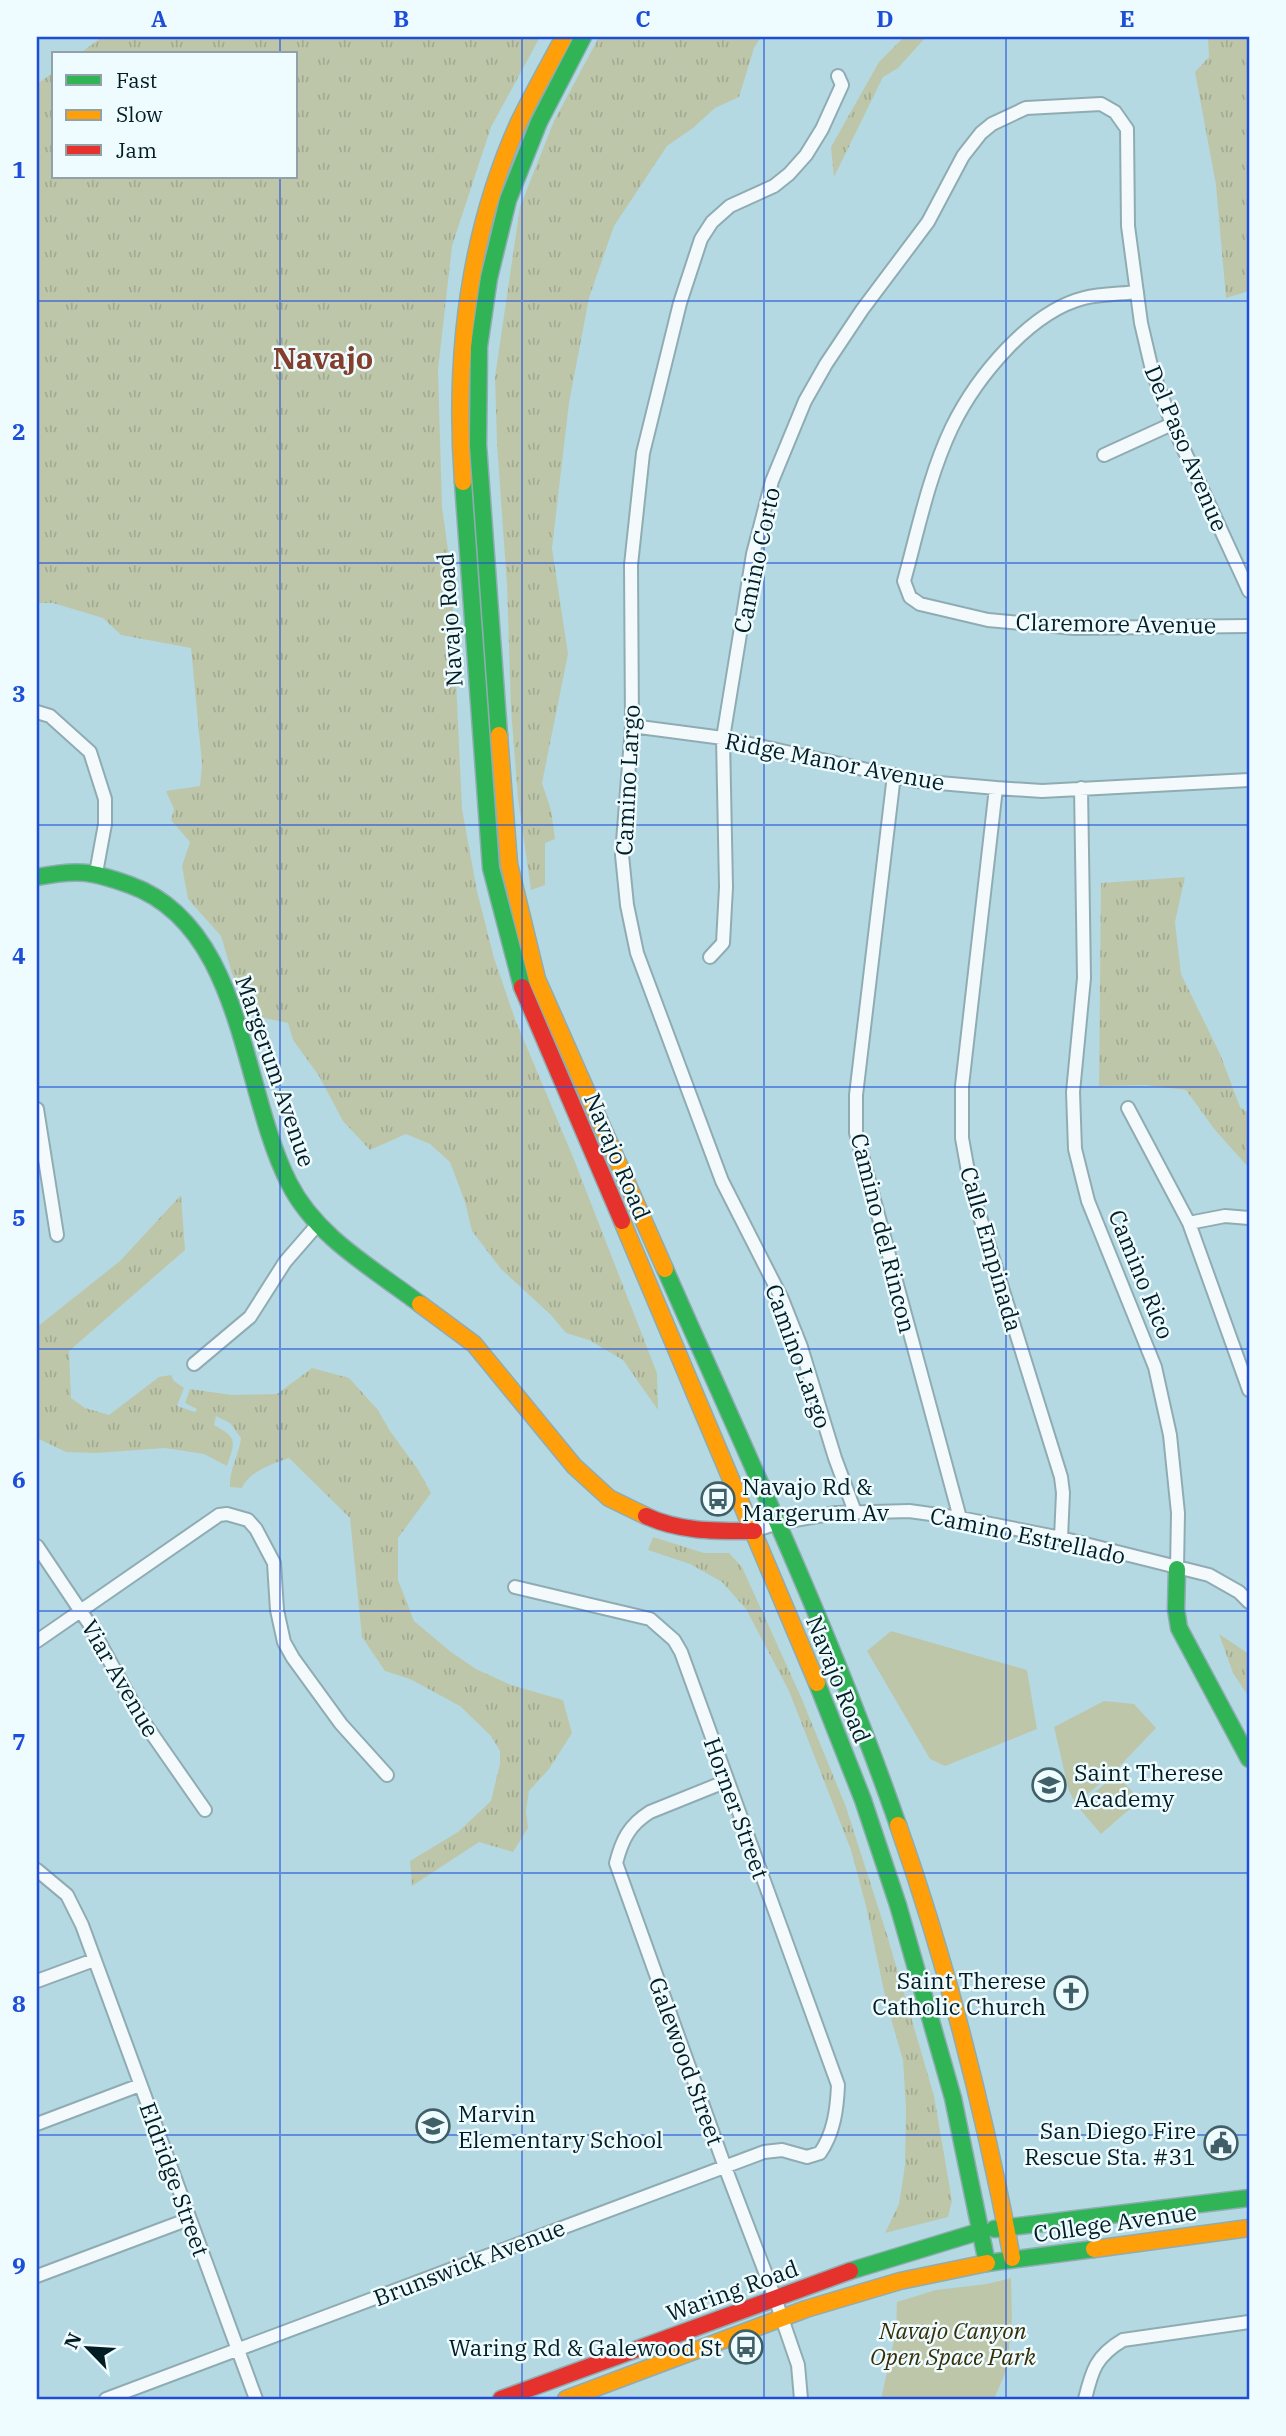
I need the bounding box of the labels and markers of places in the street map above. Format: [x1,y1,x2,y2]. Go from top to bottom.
place label: Navajo Rd & Margerum Av [742,1471,890,1527]
bus stop icon: Navajo Rd & Margerum Av [699,1480,737,1518]
place label: Saint Therese Academy [1074,1757,1223,1813]
school or university icon: Saint Therese Academy [1030,1766,1068,1804]
place label: Saint Therese Catholic Church [872,1965,1046,2021]
church icon: Saint Therese Catholic Church [1052,1974,1090,2012]
place label: Marvin Elementary School [458,2098,663,2154]
school or university icon: Marvin Elementary School [414,2107,452,2145]
place label: San Diego Fire Rescue Sta. #31 [1024,2115,1196,2171]
public building icon: San Diego Fire Rescue Sta. #31 [1202,2124,1240,2162]
bus stop icon: Waring Rd & Galewood St [727,2328,765,2366]
place label: Waring Rd & Galewood St [449,2332,722,2362]

